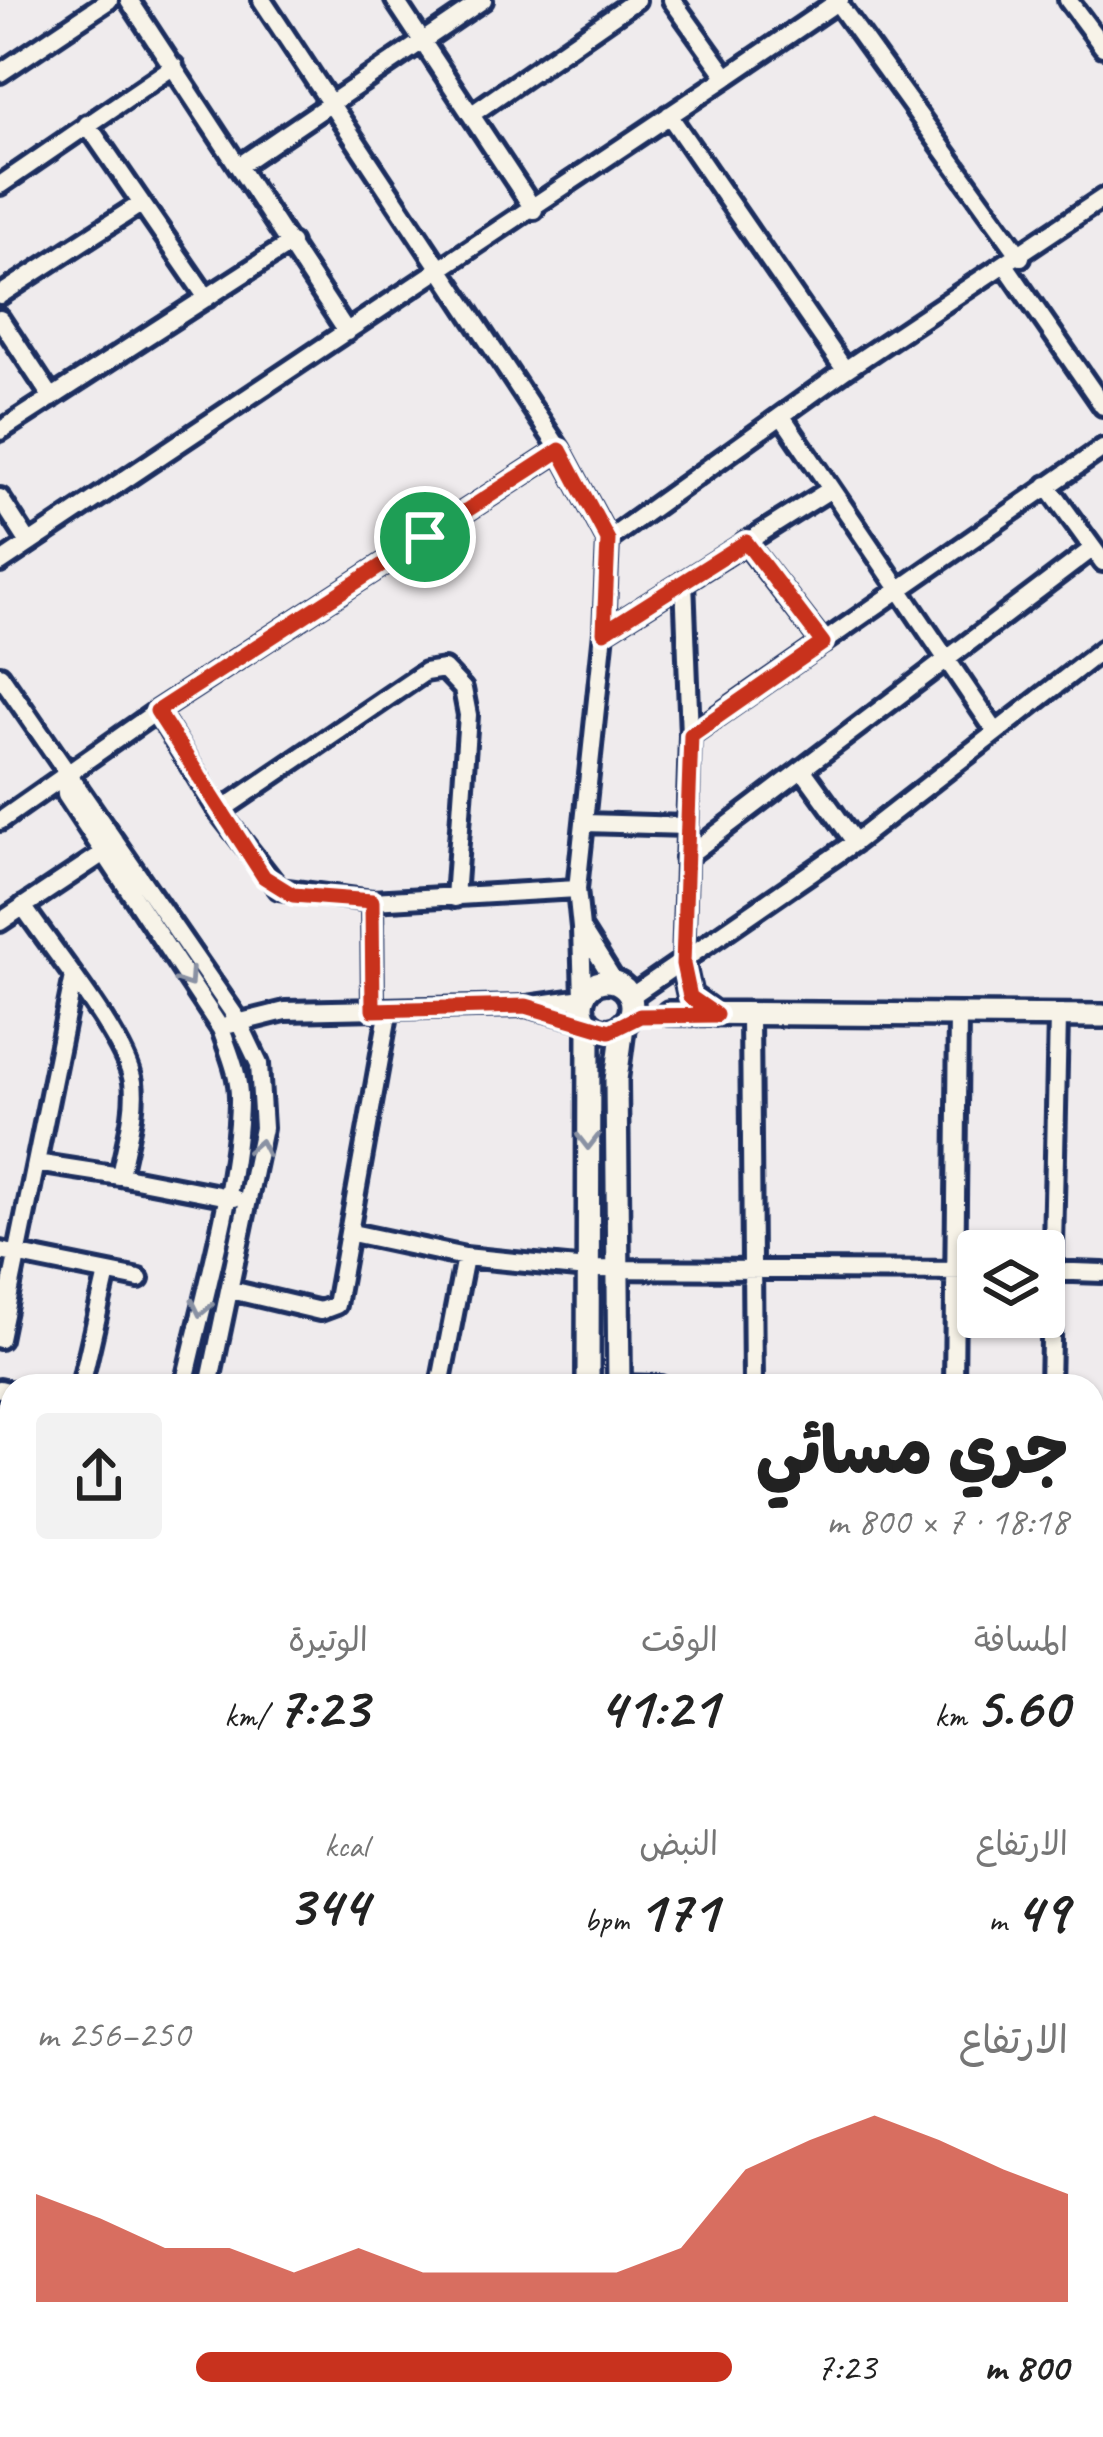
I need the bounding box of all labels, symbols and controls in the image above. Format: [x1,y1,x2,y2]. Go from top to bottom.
pin [374,486,476,588]
icon: arrive [392,504,458,570]
one-way arrow [173,965,195,987]
one-way arrow [575,1133,601,1151]
one-way arrow [245,1139,271,1159]
map controls [957,1230,1065,1338]
button: layers [957,1230,1065,1338]
one-way arrow [189,1297,214,1317]
text: جري مسائي [756,1410,1068,1493]
button: share [36,1413,162,1539]
text: 18:18 · 7 × 800 m [826,1497,1068,1546]
text: الوتيرة [288,1619,368,1661]
text: الوقت [641,1619,718,1661]
text: المسافة [974,1619,1068,1661]
text: 7:23 [275,1669,368,1745]
text: 41:21 [598,1669,718,1745]
text: 5.60 [975,1669,1068,1745]
text: /km [224,1695,275,1737]
text: km [935,1695,975,1737]
text: النبض [639,1823,718,1865]
text: الارتفاع [975,1823,1068,1865]
text: kcal [324,1825,368,1867]
text: 344 [287,1867,368,1943]
text: 171 [637,1873,718,1949]
text: 49 [1015,1873,1068,1949]
text: bpm [584,1899,637,1941]
text: m [988,1899,1015,1941]
text: 250–256 m [36,2010,190,2059]
text: الارتفاع [959,2016,1068,2065]
text: 7:23 [816,2343,876,2392]
text: 800 m [984,2343,1068,2392]

